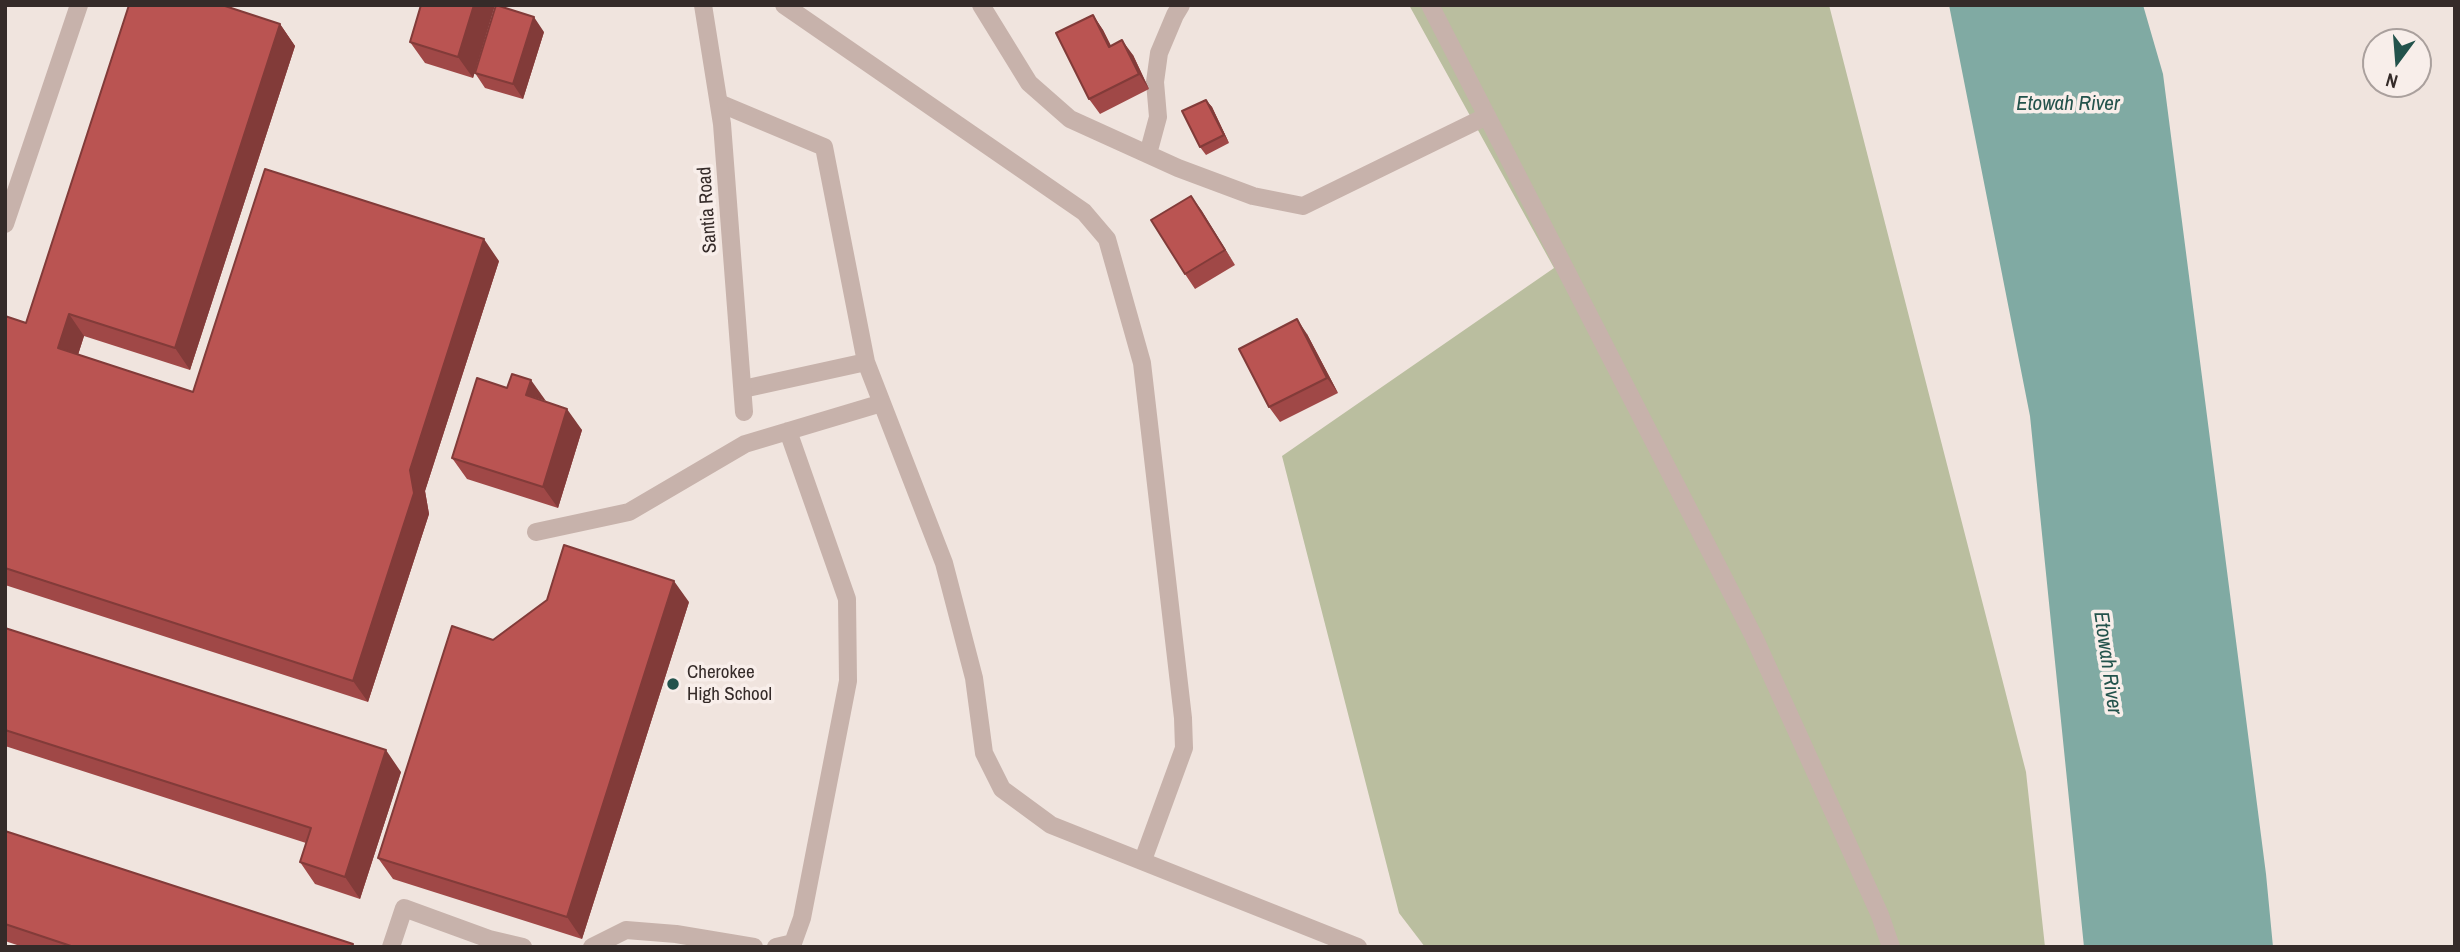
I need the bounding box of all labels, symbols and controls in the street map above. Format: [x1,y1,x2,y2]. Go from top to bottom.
north arrow [2362,28,2432,98]
text: N [2383,67,2401,95]
water label: Etowah River [2016,91,2120,117]
street label: Santia Road [694,166,722,254]
water label: Etowah River [2087,610,2127,716]
place label: Cherokee High School [687,662,772,706]
marker: Cherokee High School [665,676,681,692]

